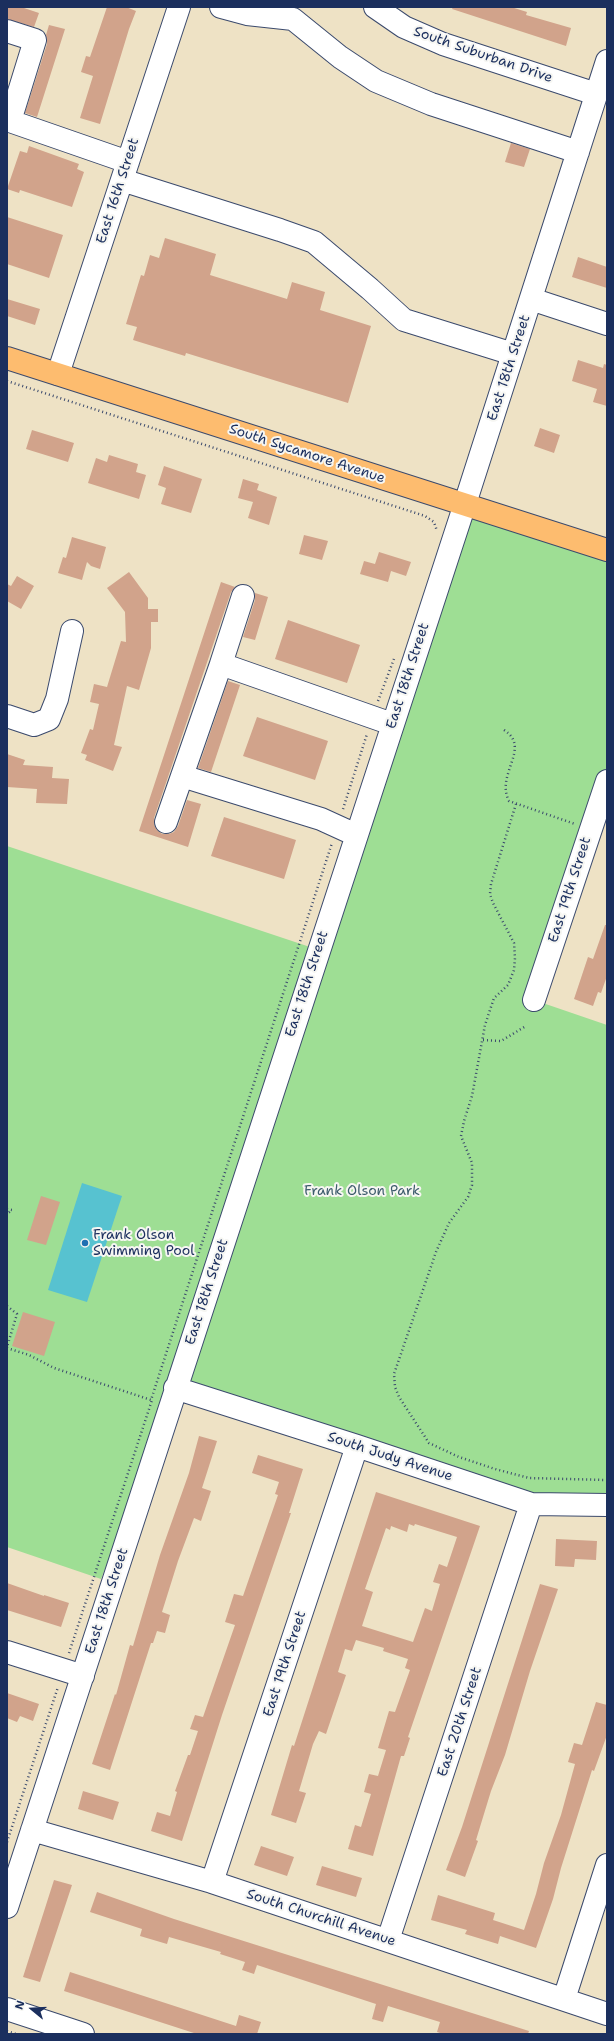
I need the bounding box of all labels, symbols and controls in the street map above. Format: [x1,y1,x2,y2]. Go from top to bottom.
street label: South Suburban Drive [411,23,555,87]
street label: East 16th Street [93,136,143,246]
street label: East 18th Street [484,313,534,423]
street label: South Sycamore Avenue [227,421,387,487]
street label: East 18th Street [383,621,433,731]
street label: East 19th Street [545,835,595,945]
street label: East 18th Street [282,929,332,1039]
park label: Frank Olson Park [304,1183,420,1199]
place label: Frank Olson Swimming Pool [93,1227,194,1260]
street label: East 18th Street [182,1237,232,1347]
marker: Frank Olson Swimming Pool [80,1238,90,1248]
street label: South Judy Avenue [325,1429,455,1485]
street label: East 18th Street [82,1546,132,1656]
street label: East 19th Street [260,1609,310,1719]
street label: East 20th Street [434,1665,486,1779]
street label: South Churchill Avenue [244,1886,398,1950]
north arrow [12,1989,52,2029]
text: N [12,1999,29,2012]

